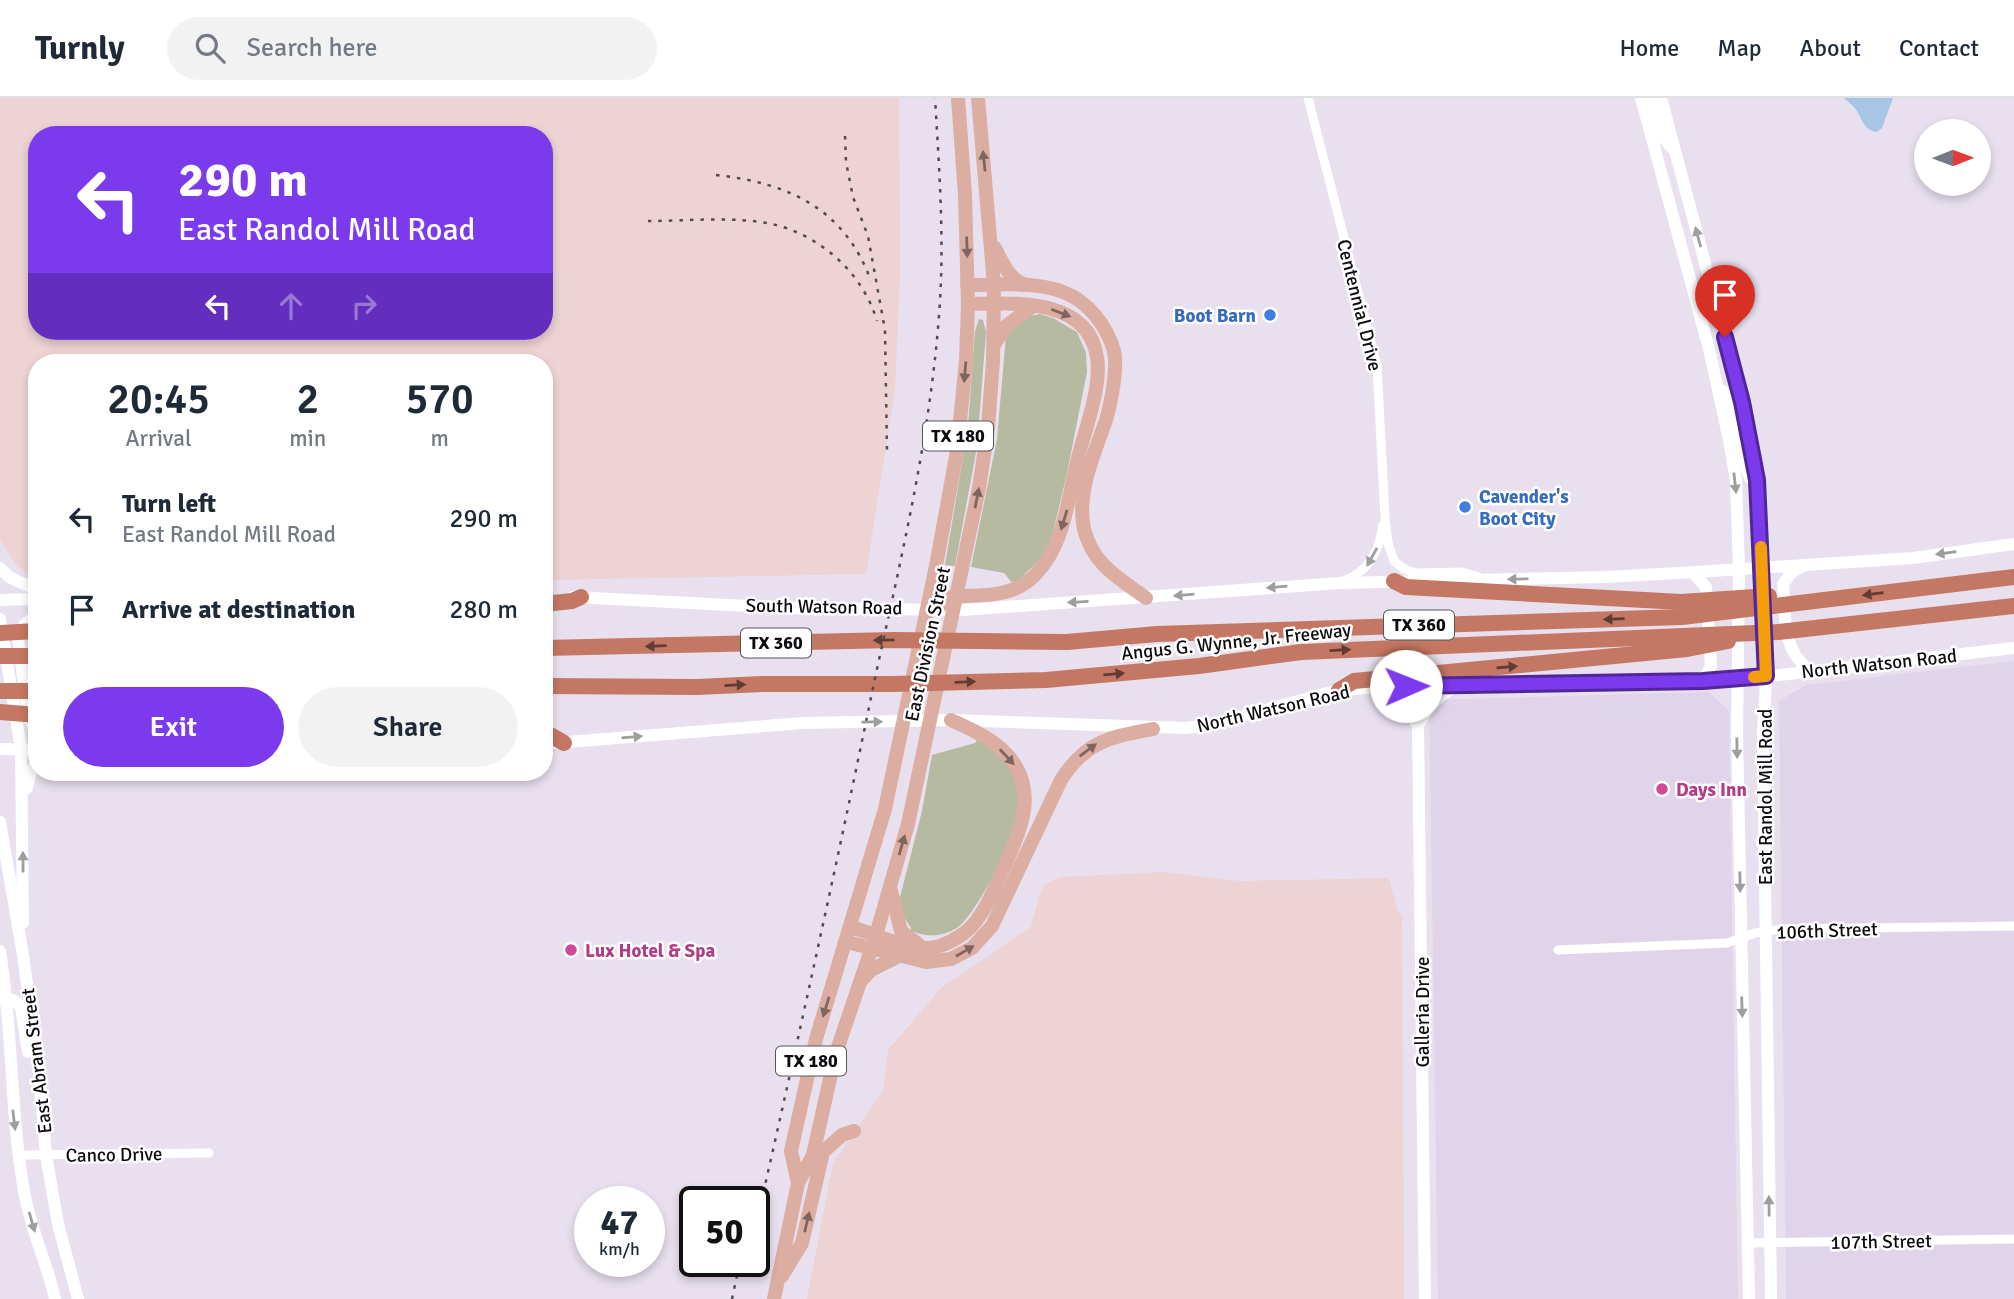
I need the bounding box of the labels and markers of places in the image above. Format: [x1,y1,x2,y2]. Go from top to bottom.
pin [1695,265,1755,337]
place label: Boot Barn [1174,304,1256,328]
marker: Boot Barn [1262,307,1278,323]
place label: Cavender's Boot City [1479,485,1569,531]
marker: Cavender's Boot City [1457,499,1473,515]
place label: Days Inn [1676,778,1747,802]
marker: Days Inn [1654,781,1670,797]
place label: Lux Hotel & Spa [585,939,715,963]
marker: Lux Hotel & Spa [563,942,579,958]

